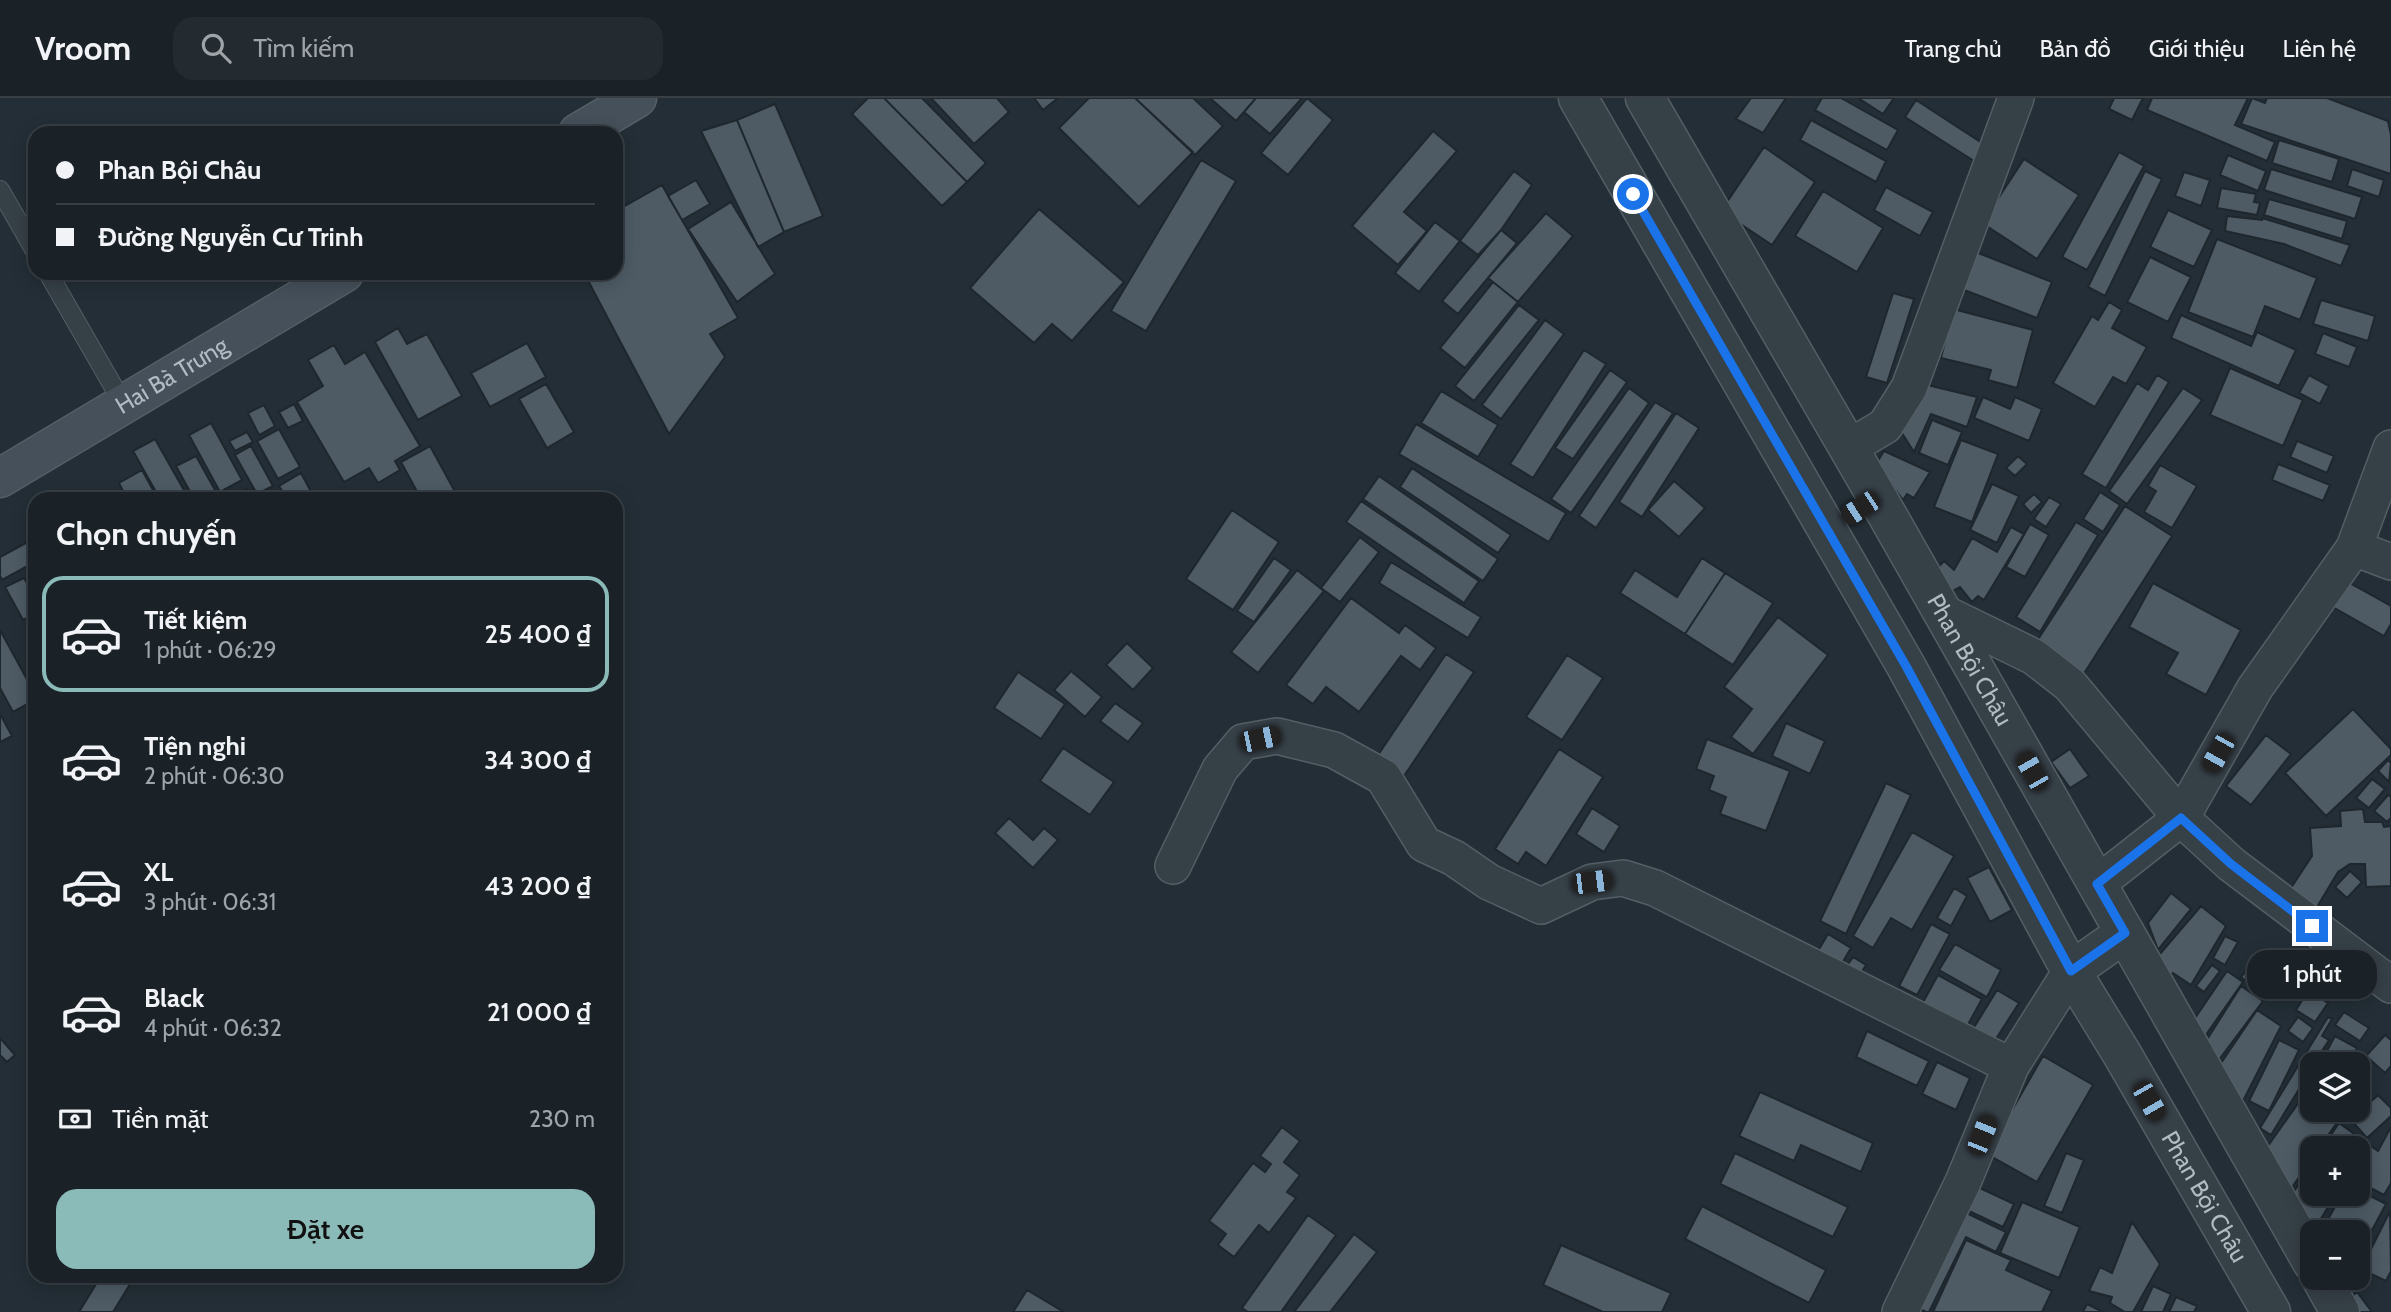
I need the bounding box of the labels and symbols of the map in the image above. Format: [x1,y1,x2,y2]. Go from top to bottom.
route start [1617,178,1649,210]
street label: Hai Bà Trưng [110,330,234,420]
car [1837,488,1884,528]
street label: Phan Bội Châu [1921,589,2019,731]
car [1238,724,1283,754]
car [2199,730,2238,776]
car [2013,748,2052,794]
car [1570,869,1615,895]
route end [2296,910,2328,942]
callout: 1 phút [2247,950,2377,1000]
car [2130,1078,2169,1124]
car [1965,1112,2000,1158]
street label: Phan Bội Châu [2156,1126,2254,1267]

